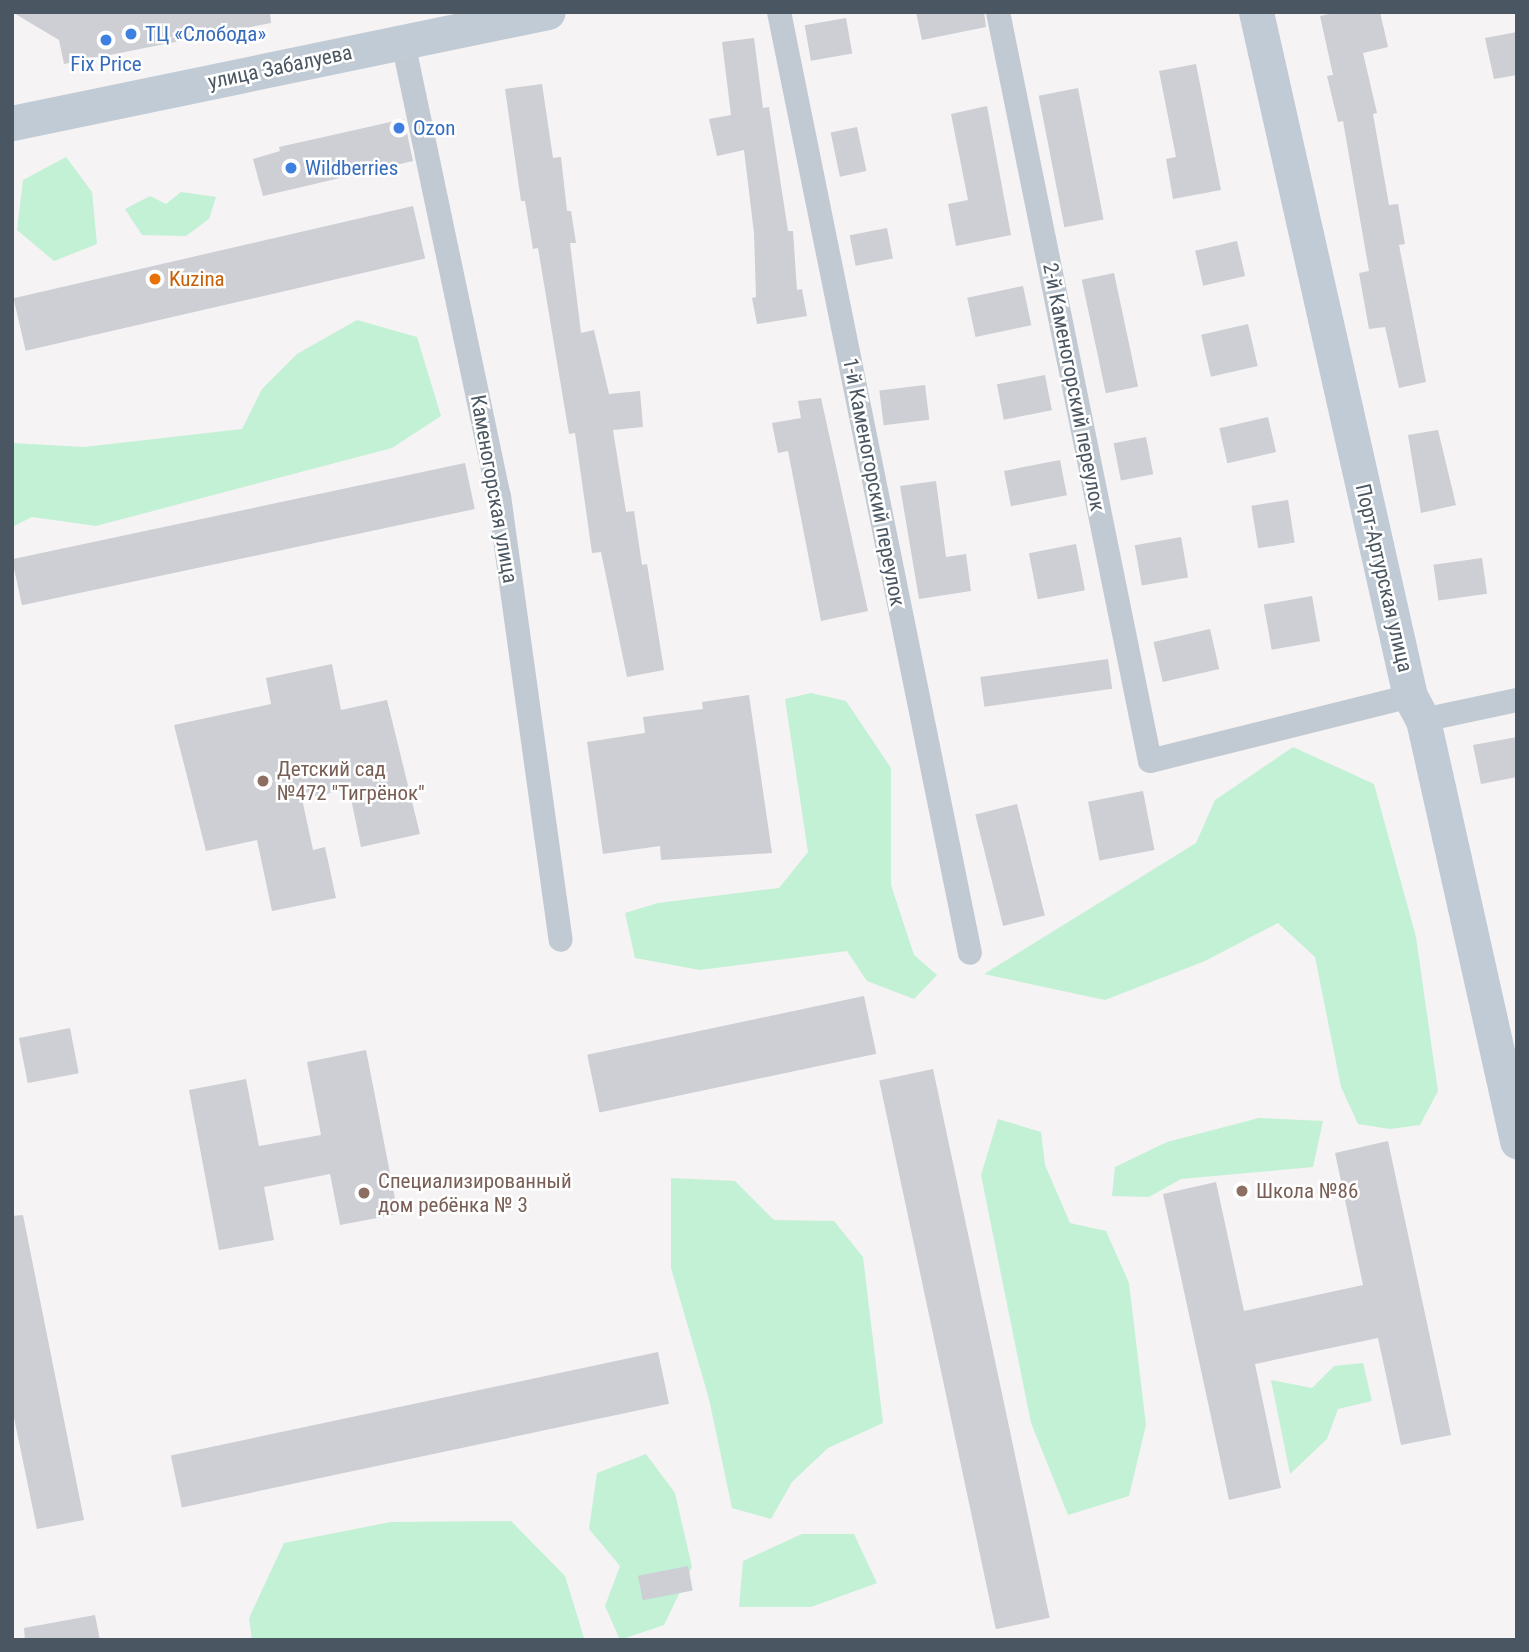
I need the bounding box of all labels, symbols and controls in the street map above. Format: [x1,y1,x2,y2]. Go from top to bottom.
place label: ТЦ «Слобода» [145,21,266,47]
marker: ТЦ «Слобода» [123,26,139,42]
marker: Fix Price [98,32,114,48]
street label: улица Забалуева [206,39,354,95]
place label: Fix Price [70,51,142,77]
place label: Ozon [413,115,455,141]
marker: Ozon [391,120,407,136]
place label: Wildberries [305,155,398,181]
marker: Wildberries [283,160,299,176]
street label: 2-й Каменогорский переулок [1038,261,1110,513]
place label: Kuzina [169,266,225,292]
marker: Kuzina [147,271,163,287]
street label: 1-й Каменогорский переулок [838,356,910,608]
street label: Каменогорская улица [465,393,523,585]
street label: Порт-Артурская улица [1350,481,1418,675]
place label: Детский сад №472 "Тигрёнок" [277,756,425,806]
marker: Детский сад №472 "Тигрёнок" [255,773,271,789]
place label: Специализированный дом ребёнка № 3 [378,1168,572,1218]
place label: Школа №86 [1256,1178,1358,1204]
marker: Школа №86 [1234,1183,1250,1199]
marker: Специализированный дом ребёнка № 3 [356,1185,372,1201]

